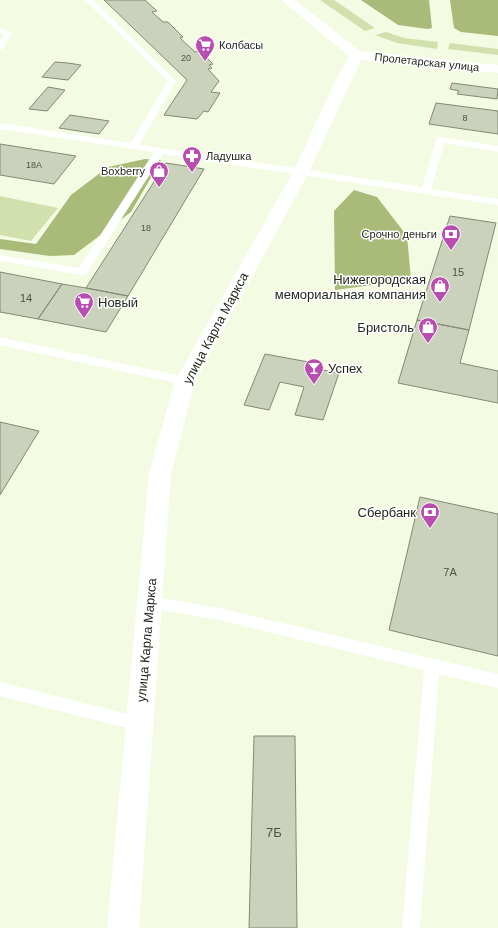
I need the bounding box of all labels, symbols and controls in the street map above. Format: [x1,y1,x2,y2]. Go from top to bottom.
supermarket icon: Колбасы [194,34,216,62]
place label: Колбасы [219,39,263,51]
street label: Пролетарская улица [374,51,481,74]
house number: 20 [181,53,191,63]
house number: 8 [462,113,468,123]
pharmacy icon: Ладушка [181,145,203,173]
place label: Ладушка [206,150,252,162]
house number: 18А [26,160,42,170]
shop icon: Boxberry [148,160,170,188]
place label: Boxberry [101,165,145,177]
house number: 18 [141,223,151,233]
bank icon: Срочно деньги [440,223,462,251]
place label: Срочно деньги [362,228,437,240]
house number: 15 [452,266,464,278]
street label: улица Карла Маркса [180,269,252,387]
place label: Нижегородская мемориальная компания [275,272,426,302]
shop icon: Нижегородская мемориальная компания [429,275,451,303]
supermarket icon: Новый [73,291,95,319]
house number: 14 [20,292,32,304]
place label: Новый [98,295,138,310]
shop icon: Бристоль [417,316,439,344]
place label: Бристоль [357,320,414,335]
bar icon: Успех [303,357,325,385]
place label: Успех [328,361,363,376]
bank icon: Сбербанк [419,501,441,529]
place label: Сбербанк [358,505,416,520]
house number: 7А [443,566,457,578]
street label: улица Карла Маркса [134,577,159,703]
house number: 7Б [266,825,282,840]

